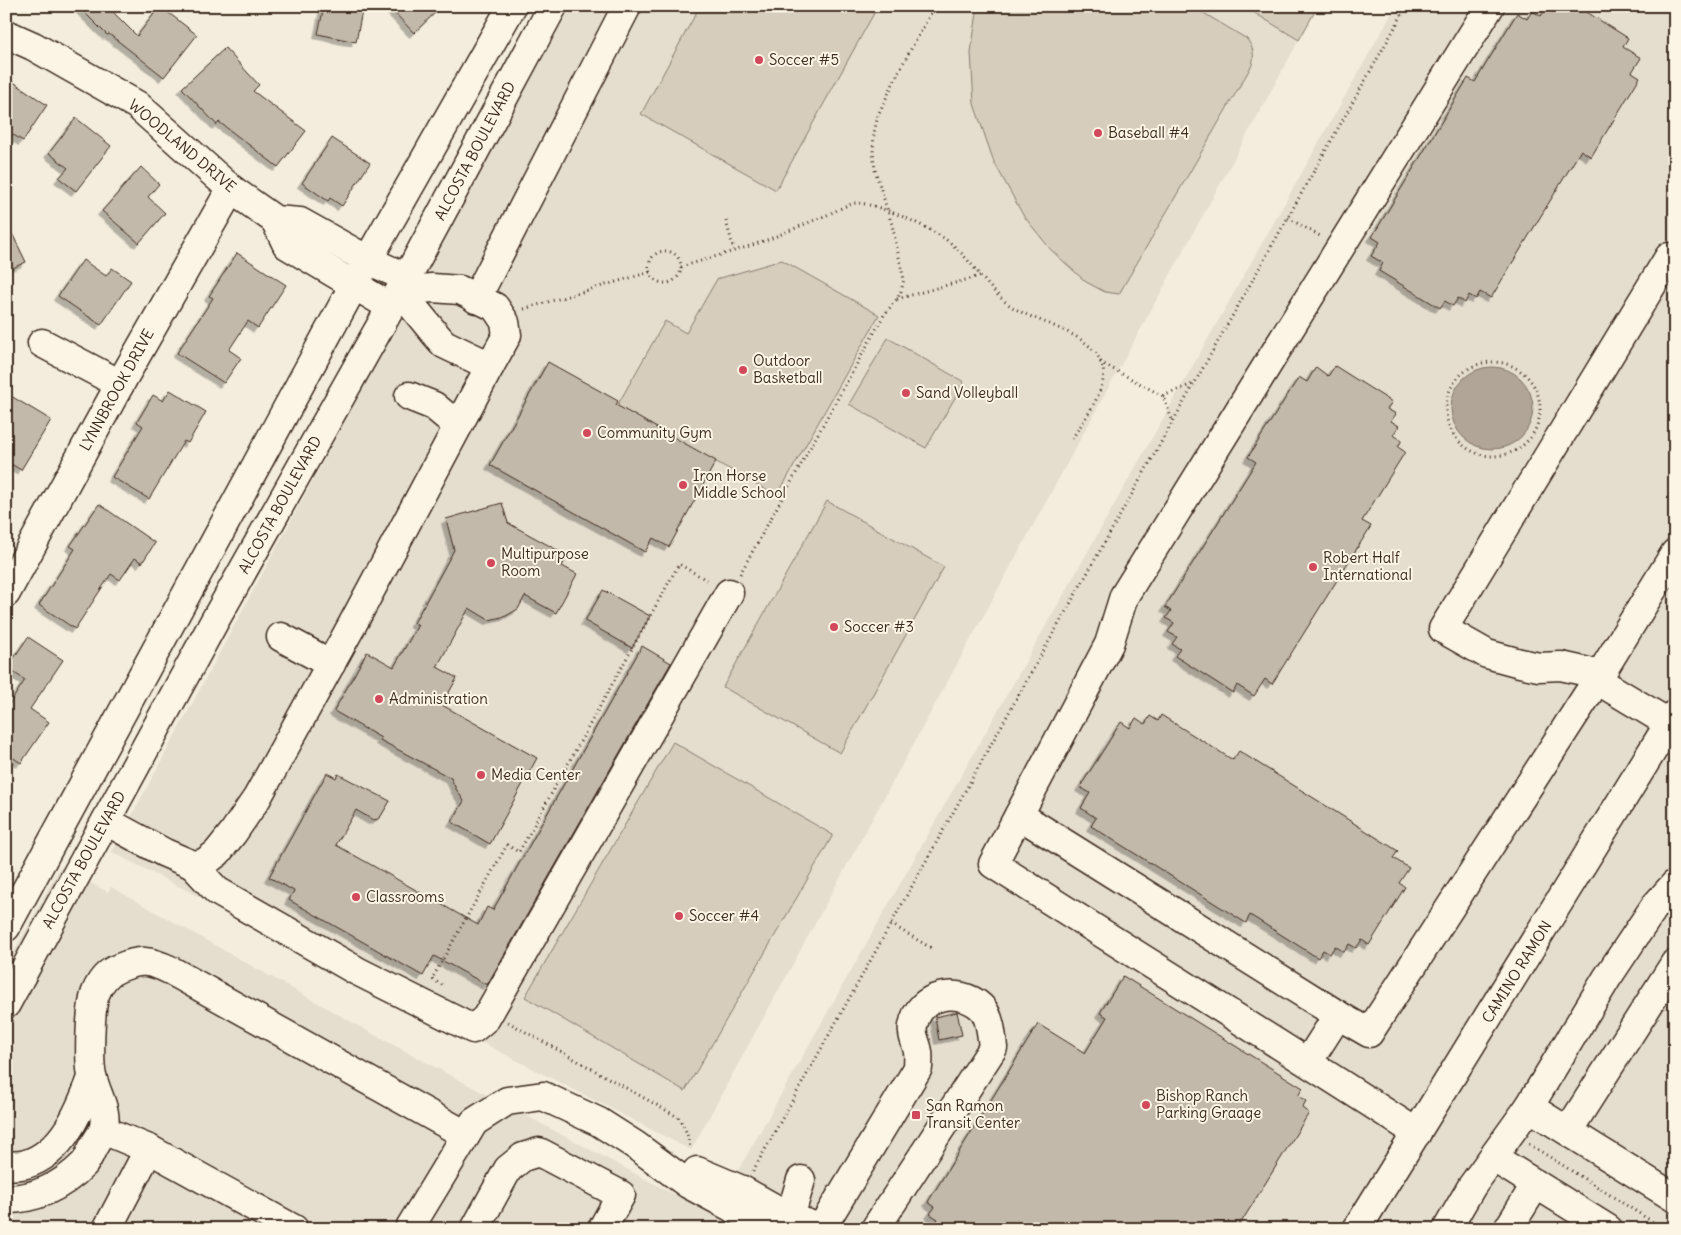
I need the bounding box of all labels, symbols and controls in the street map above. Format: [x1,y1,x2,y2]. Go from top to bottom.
place label: Soccer #5 [769,50,839,69]
marker: Soccer #5 [753,54,765,66]
street label: ALCOSTA BOULEVARD [430,78,519,223]
street label: WOODLAND DRIVE [125,95,240,196]
place label: Baseball #4 [1108,123,1189,142]
marker: Baseball #4 [1092,127,1104,139]
street label: LYNNBROOK DRIVE [75,325,158,454]
place label: Outdoor Basketball [753,351,822,387]
marker: Outdoor Basketball [737,364,749,376]
place label: Sand Volleyball [916,383,1018,402]
marker: Sand Volleyball [900,387,912,399]
place label: Community Gym [597,423,712,442]
marker: Community Gym [581,427,593,439]
street label: ALCOSTA BOULEVARD [234,433,325,577]
place label: Iron Horse Middle School [693,466,786,502]
marker: Iron Horse Middle School [677,479,689,491]
place label: Multipurpose Room [501,544,589,580]
place label: Robert Half International [1323,548,1412,584]
marker: Multipurpose Room [485,557,497,569]
marker: Robert Half International [1307,561,1319,573]
place label: Soccer #3 [844,617,914,636]
marker: Soccer #3 [828,621,840,633]
place label: Administration [389,689,488,708]
marker: Administration [373,693,385,705]
place label: Media Center [491,765,581,784]
marker: Media Center [475,769,487,781]
street label: ALCOSTA BOULEVARD [38,788,129,932]
place label: Classrooms [366,887,444,906]
marker: Classrooms [350,891,362,903]
place label: Soccer #4 [689,906,759,925]
marker: Soccer #4 [673,910,685,922]
street label: CAMINO RAMON [1477,917,1556,1026]
place label: Bishop Ranch Parking Graage [1156,1086,1261,1122]
place label: San Ramon Transit Center [926,1096,1020,1132]
marker: Bishop Ranch Parking Graage [1140,1099,1152,1111]
marker: San Ramon Transit Center [910,1109,922,1121]

